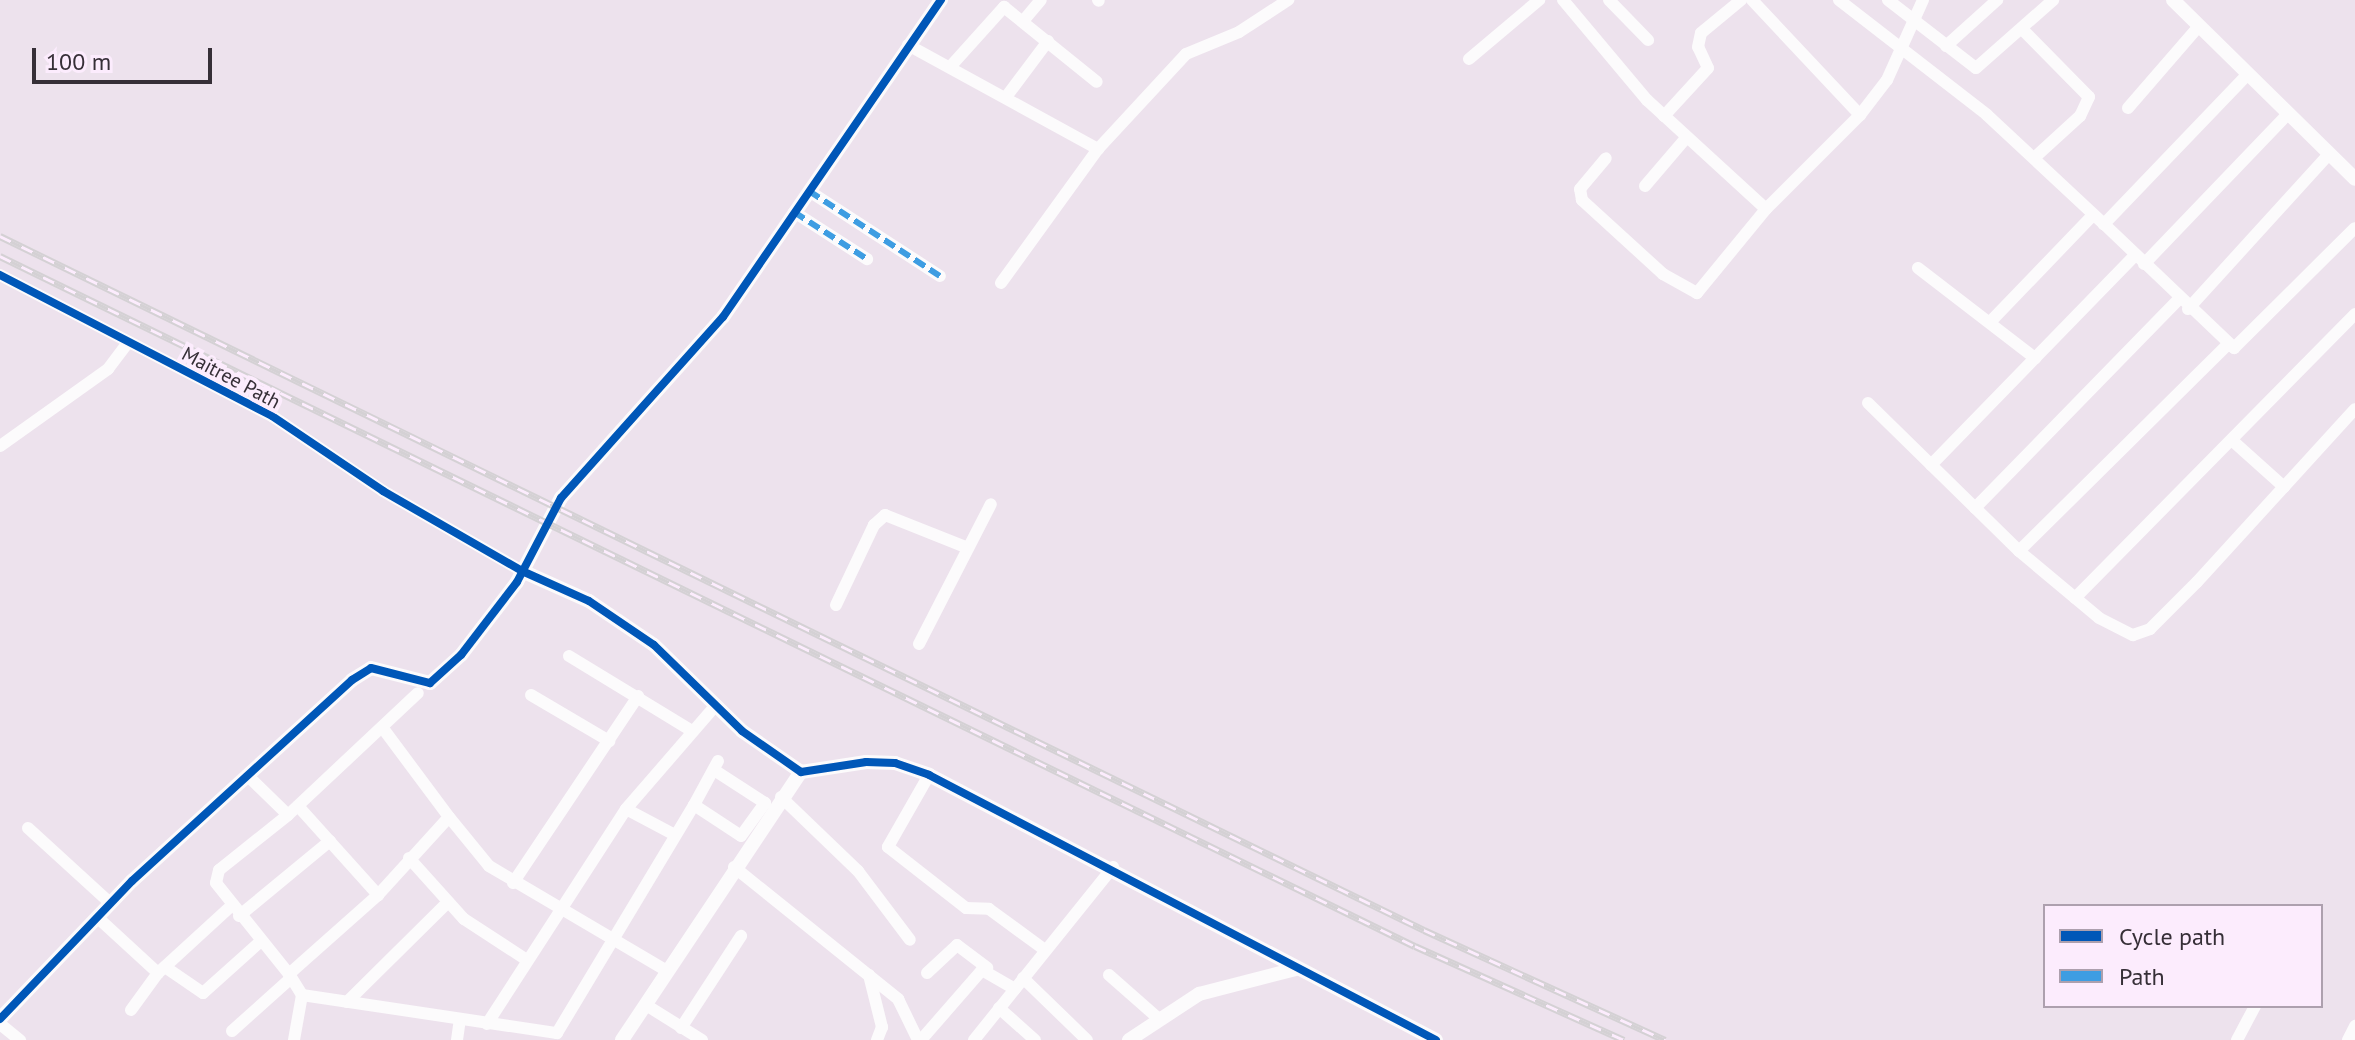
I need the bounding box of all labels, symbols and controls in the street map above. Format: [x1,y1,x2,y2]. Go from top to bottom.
scale bar [36,32,216,82]
text: 100 m [46,46,111,77]
street label: Maitree Path [178,342,284,414]
legend [2043,904,2323,1008]
text: Cycle path [2119,921,2225,952]
text: Path [2119,961,2165,992]

